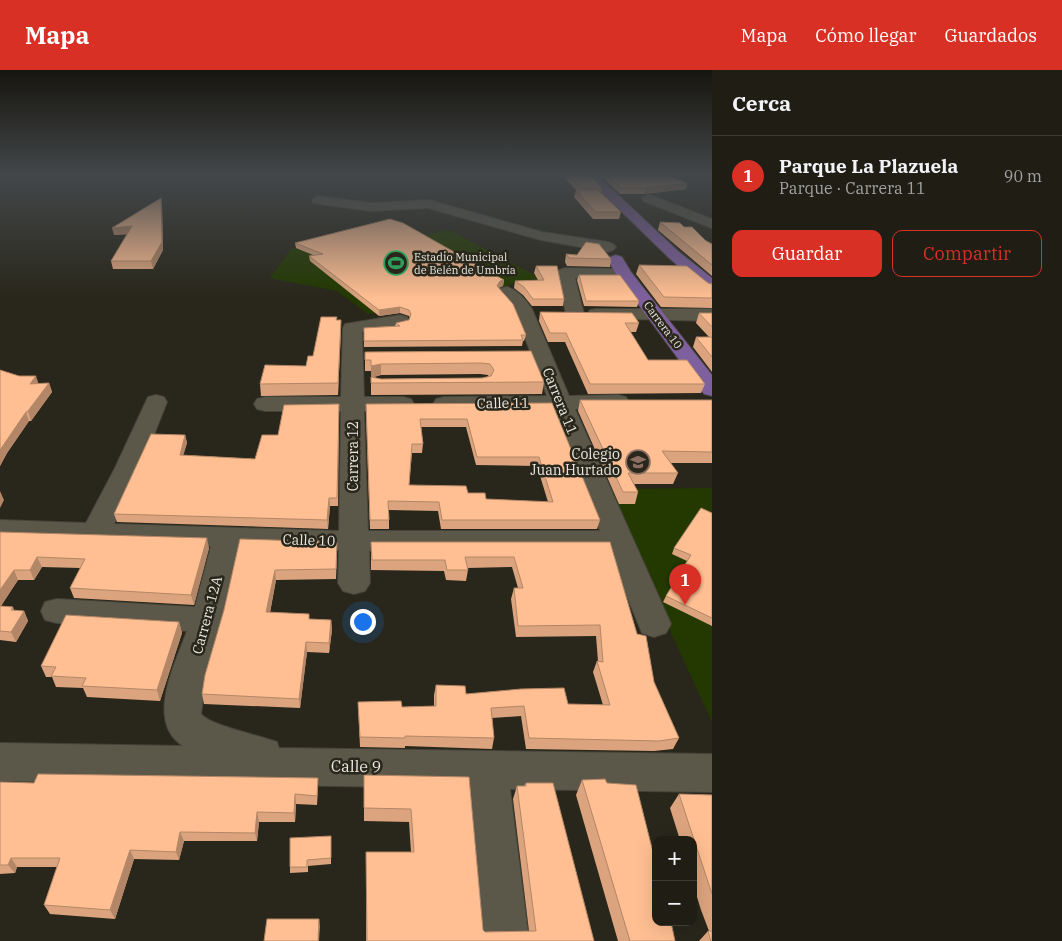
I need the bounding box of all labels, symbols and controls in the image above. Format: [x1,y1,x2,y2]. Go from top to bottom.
text: Mapa [25,19,89,51]
text: Mapa [741,24,787,47]
text: Cómo llegar [815,24,916,47]
text: Guardados [944,24,1037,47]
text: Cerca [732,89,791,117]
text: Parque La Plazuela [779,154,958,178]
text: 1 [743,166,753,186]
text: 90 m [1004,166,1042,186]
text: Parque · Carrera 11 [779,178,926,198]
button: Guardar [732,230,882,277]
button: Compartir [892,230,1042,277]
sports icon: Estadio Municipal de Belén de Umbría [383,250,409,276]
place label: Estadio Municipal de Belén de Umbría [414,250,516,277]
street label: Carrera 10 [641,299,685,352]
street label: Carrera 11 [538,365,582,437]
street label: Calle 11 [477,394,529,412]
street label: Carrera 12 [344,421,362,491]
place label: Colegio Juan Hurtado [530,445,620,479]
school or university icon: Colegio Juan Hurtado [625,449,651,475]
street label: Calle 10 [282,530,336,550]
pin: 1 [669,564,701,605]
street label: Carrera 12A [188,574,226,656]
your location [350,609,376,635]
street label: Calle 9 [331,756,381,776]
map controls [652,836,697,926]
button: + [652,836,697,881]
button: − [652,881,697,926]

